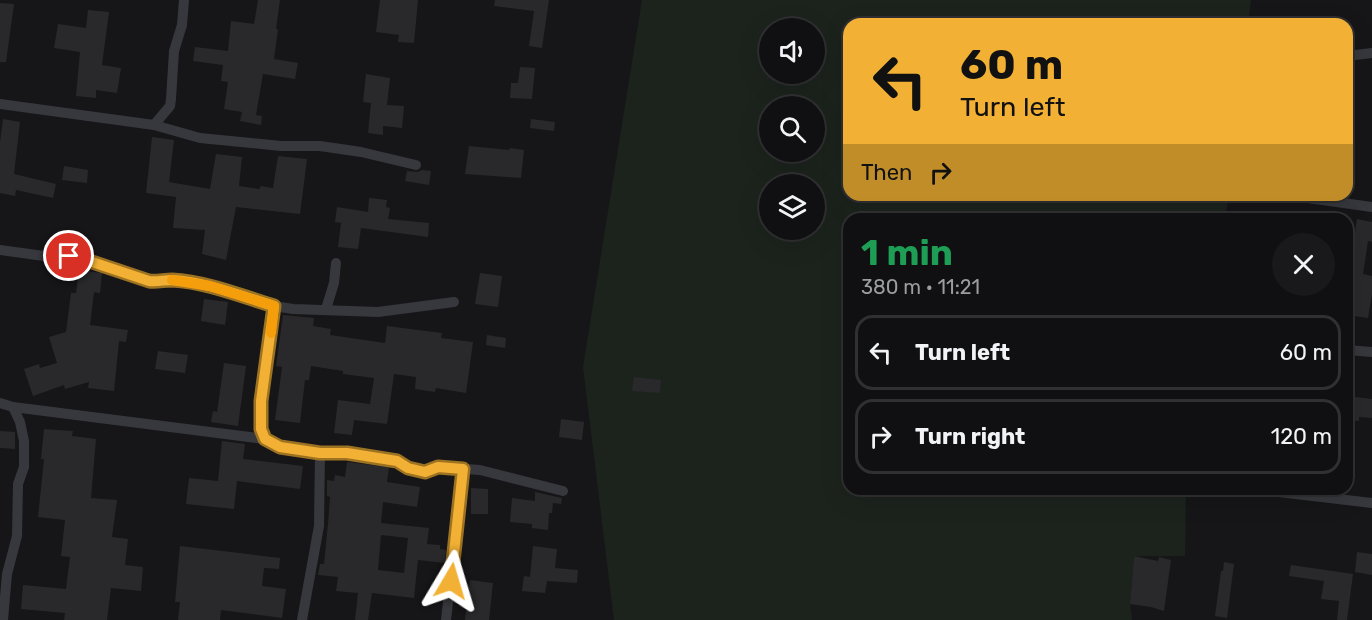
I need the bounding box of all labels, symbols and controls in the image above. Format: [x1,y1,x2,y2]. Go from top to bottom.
map controls [759,18,825,240]
button: sound [759,18,825,84]
text: 60 m [960,40,1063,90]
icon: left [861,42,939,120]
text: Turn left [960,91,1065,123]
button: search [759,96,825,162]
icon: right [924,156,957,189]
text: Then [861,159,912,186]
button: layers [759,174,825,240]
pin [43,230,94,281]
text: 1 min [861,231,953,274]
button: close [1272,233,1335,296]
icon: arrive [52,239,85,272]
text: 380 m · 11:21 [861,275,980,299]
icon: left [864,336,897,369]
text: Turn left [915,339,1010,366]
text: 60 m [1280,339,1332,366]
icon: right [864,420,897,453]
text: Turn right [915,423,1025,450]
text: 120 m [1271,423,1332,450]
position arrow [419,549,483,613]

